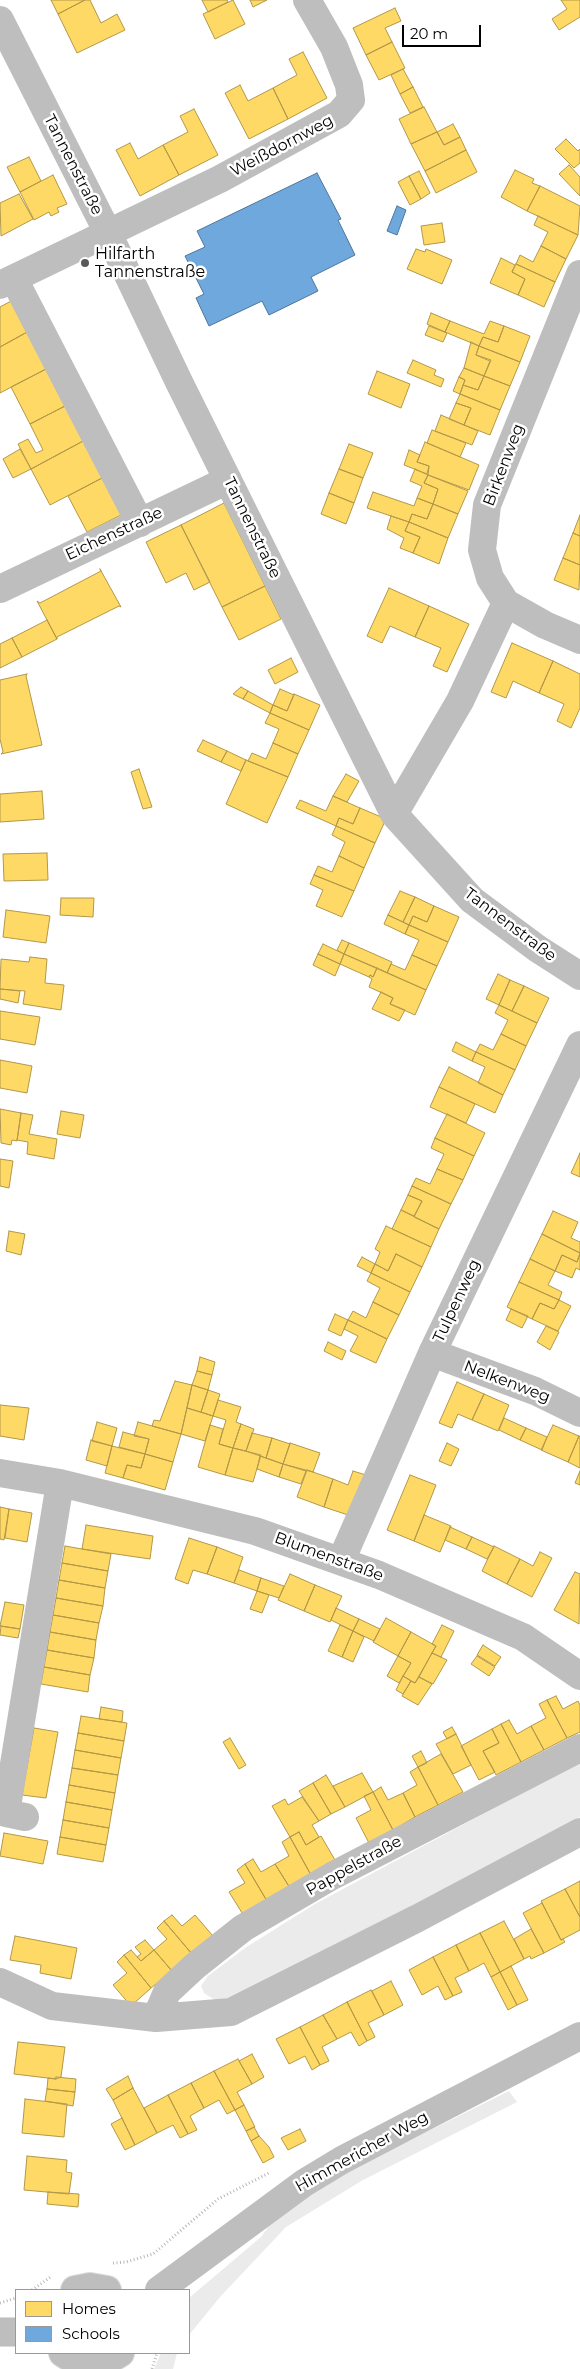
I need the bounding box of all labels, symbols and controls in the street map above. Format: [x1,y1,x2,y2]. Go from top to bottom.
scale bar [405,15,484,47]
text: 20 m [410,24,448,43]
street label: Weißdornweg [227,111,337,181]
street label: Tannenstraße [39,112,107,218]
place label: Hilfarth Tannenstraße [95,244,205,282]
marker: Hilfarth Tannenstraße [79,257,91,269]
street label: Birkenweg [480,421,528,509]
street label: Tannenstraße [219,474,285,582]
street label: Eichenstraße [62,503,166,565]
street label: Tannenstraße [460,884,560,966]
street label: Tulpenweg [429,1256,485,1346]
street label: Nelkenweg [461,1357,553,1407]
street label: Blumenstraße [272,1528,386,1586]
street label: Pappelstraße [303,1832,405,1900]
street label: Himmericher Weg [292,2107,432,2197]
legend [15,2289,190,2354]
text: Homes [62,2299,116,2318]
text: Schools [62,2324,120,2343]

